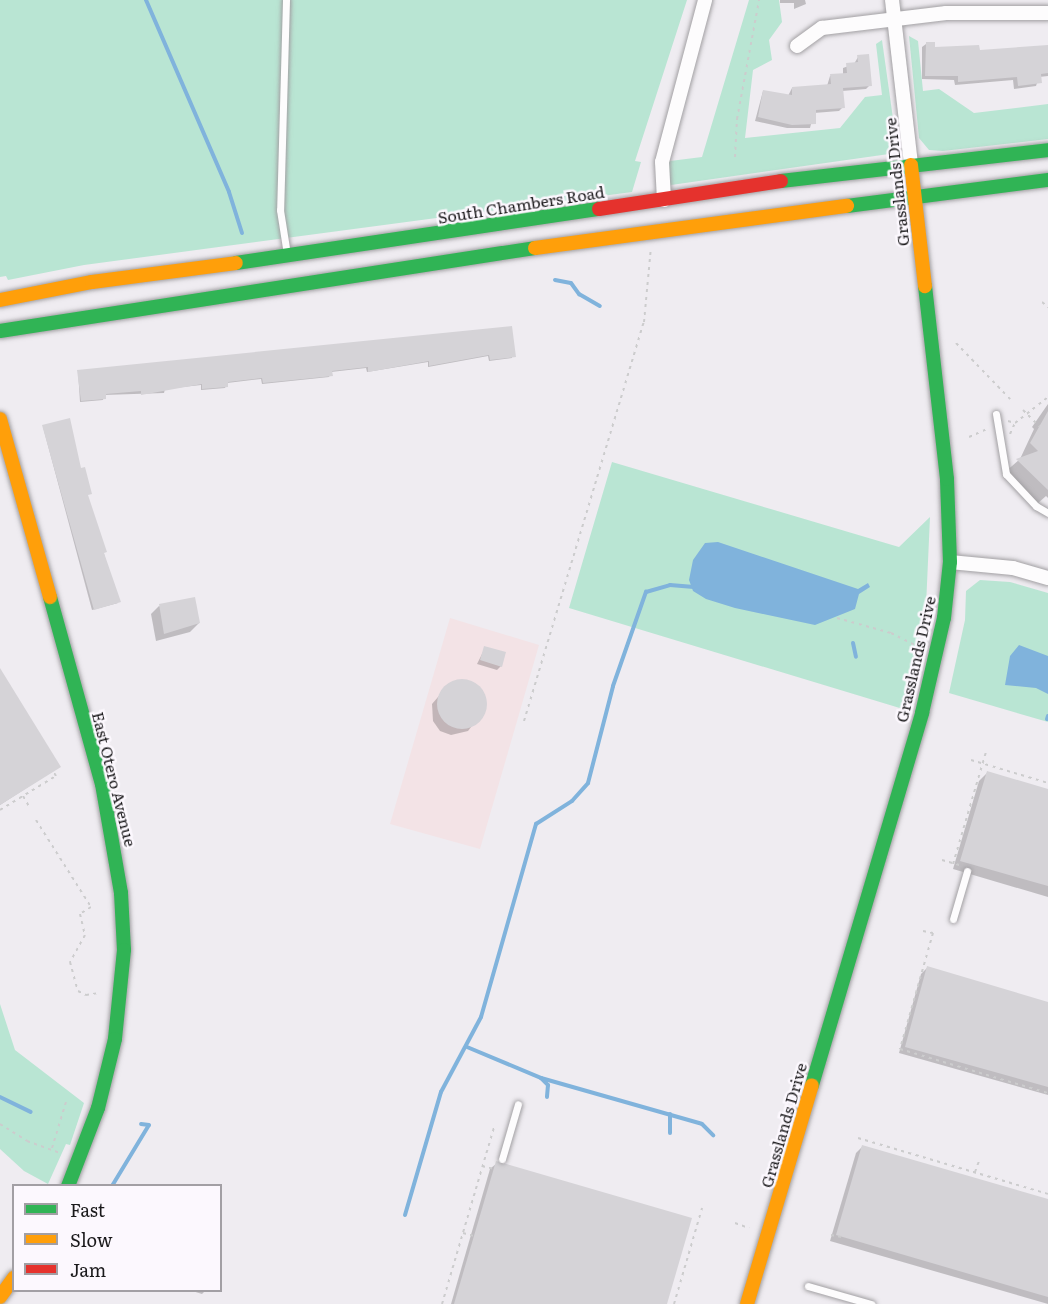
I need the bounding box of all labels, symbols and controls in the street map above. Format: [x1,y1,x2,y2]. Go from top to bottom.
street label: Grasslands Drive [880,117,912,247]
street label: South Chambers Road [436,181,606,227]
street label: Grasslands Drive [891,594,939,724]
street label: East Otero Avenue [89,710,141,848]
street label: Grasslands Drive [756,1060,810,1190]
legend [12,1184,222,1292]
text: Fast [70,1196,105,1223]
text: Slow [70,1226,112,1253]
text: Jam [70,1256,106,1283]

